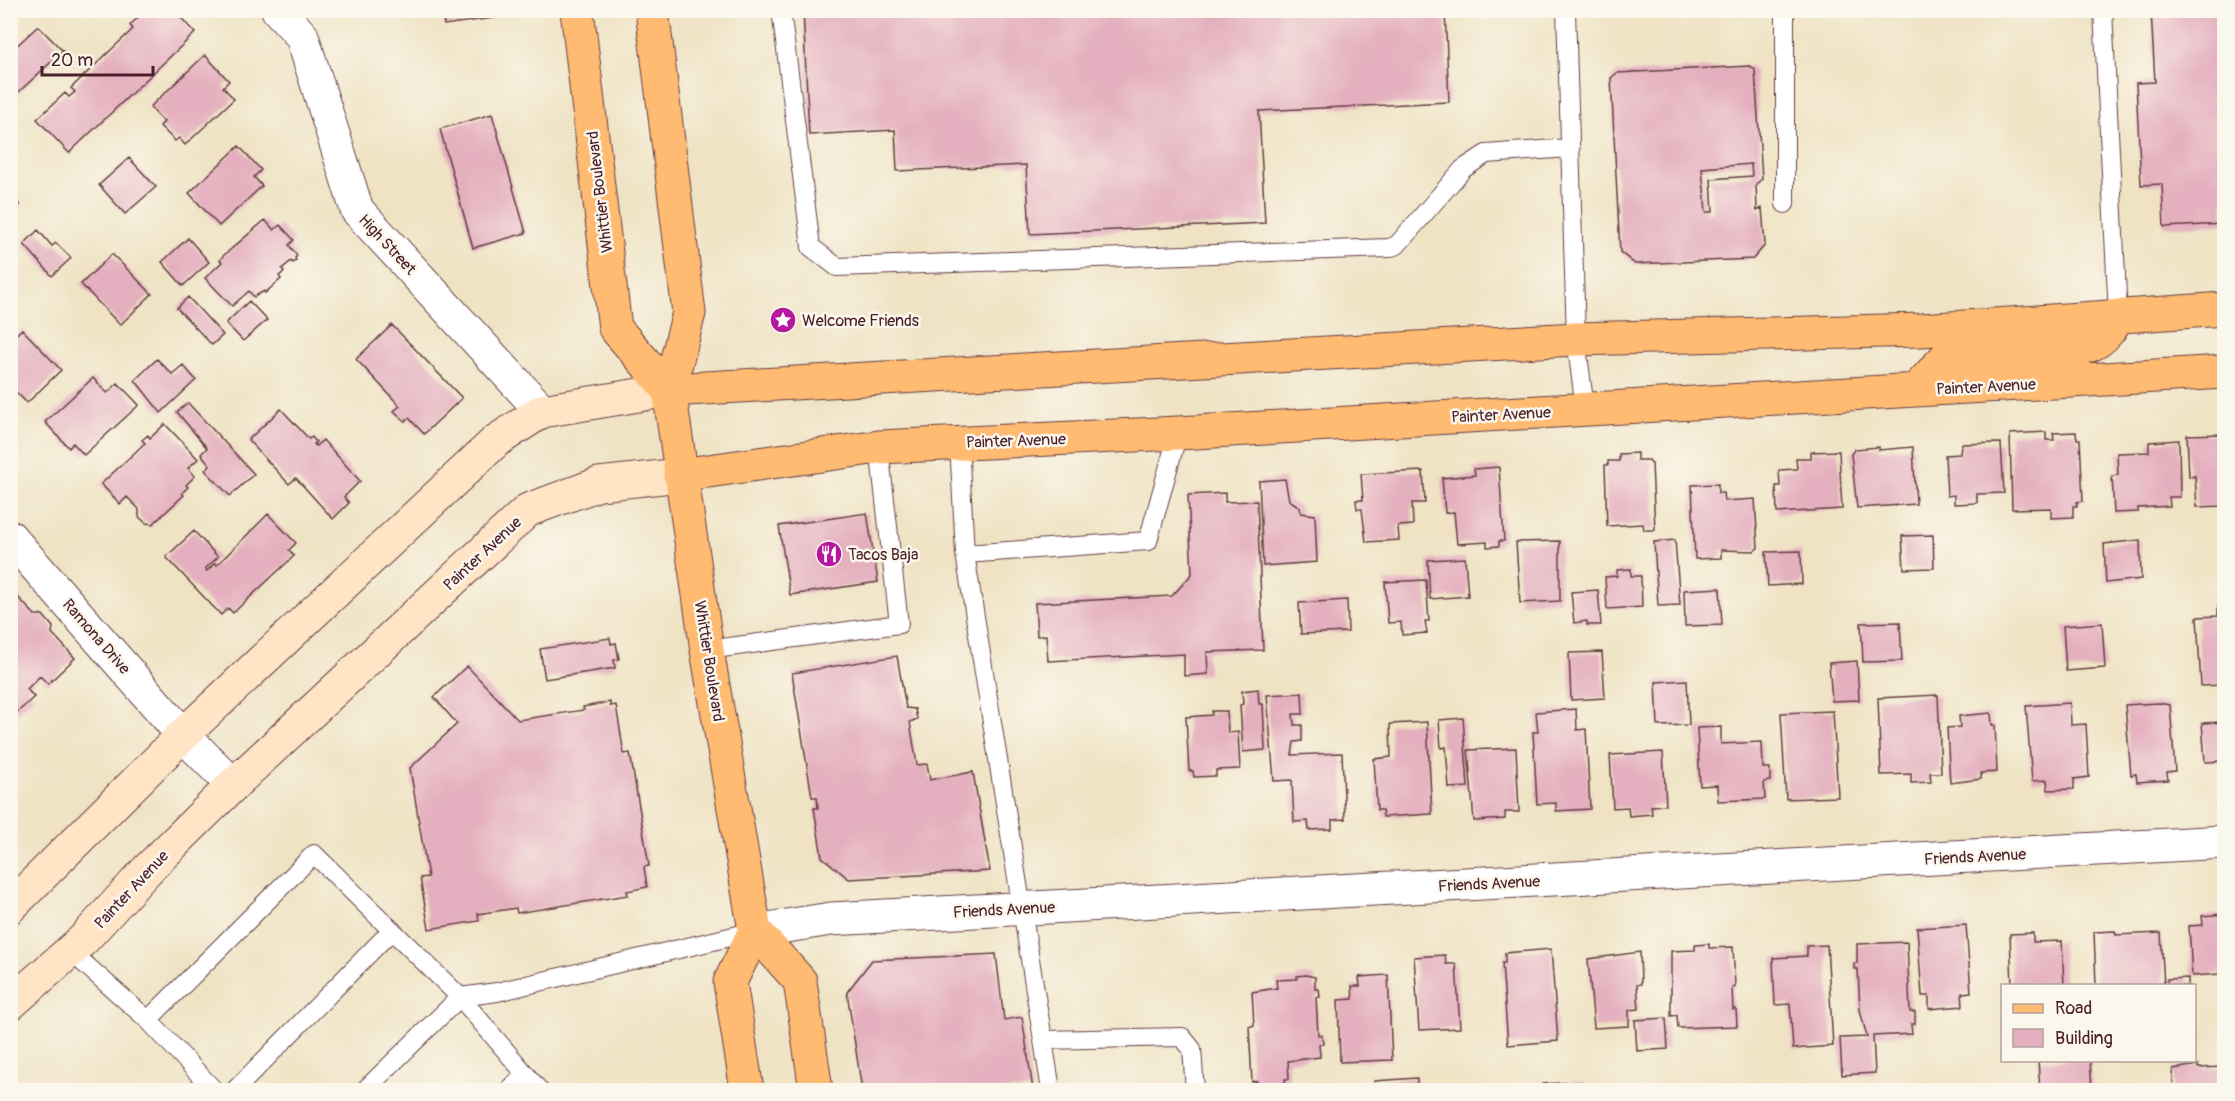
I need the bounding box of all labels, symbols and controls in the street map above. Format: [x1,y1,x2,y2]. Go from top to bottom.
scale bar [42,39,153,77]
text: 20 m [51,49,93,72]
street label: Whittier Boulevard [583,130,617,254]
street label: High Street [354,210,421,280]
place icon: Welcome Friends [768,305,798,335]
place label: Welcome Friends [802,311,919,331]
street label: Painter Avenue [1936,374,2037,400]
street label: Painter Avenue [1451,402,1552,428]
street label: Painter Avenue [966,429,1066,453]
street label: Painter Avenue [439,512,526,595]
restaurant icon: Tacos Baja [814,539,844,569]
place label: Tacos Baja [848,545,918,565]
street label: Ramona Drive [58,595,135,679]
street label: Whittier Boulevard [690,599,728,723]
street label: Friends Avenue [1923,844,2027,870]
street label: Painter Avenue [90,846,173,933]
street label: Friends Avenue [1437,871,1541,897]
street label: Friends Avenue [952,897,1056,923]
legend [2001,984,2196,1062]
text: Road [2055,997,2092,1020]
text: Building [2055,1027,2113,1050]

